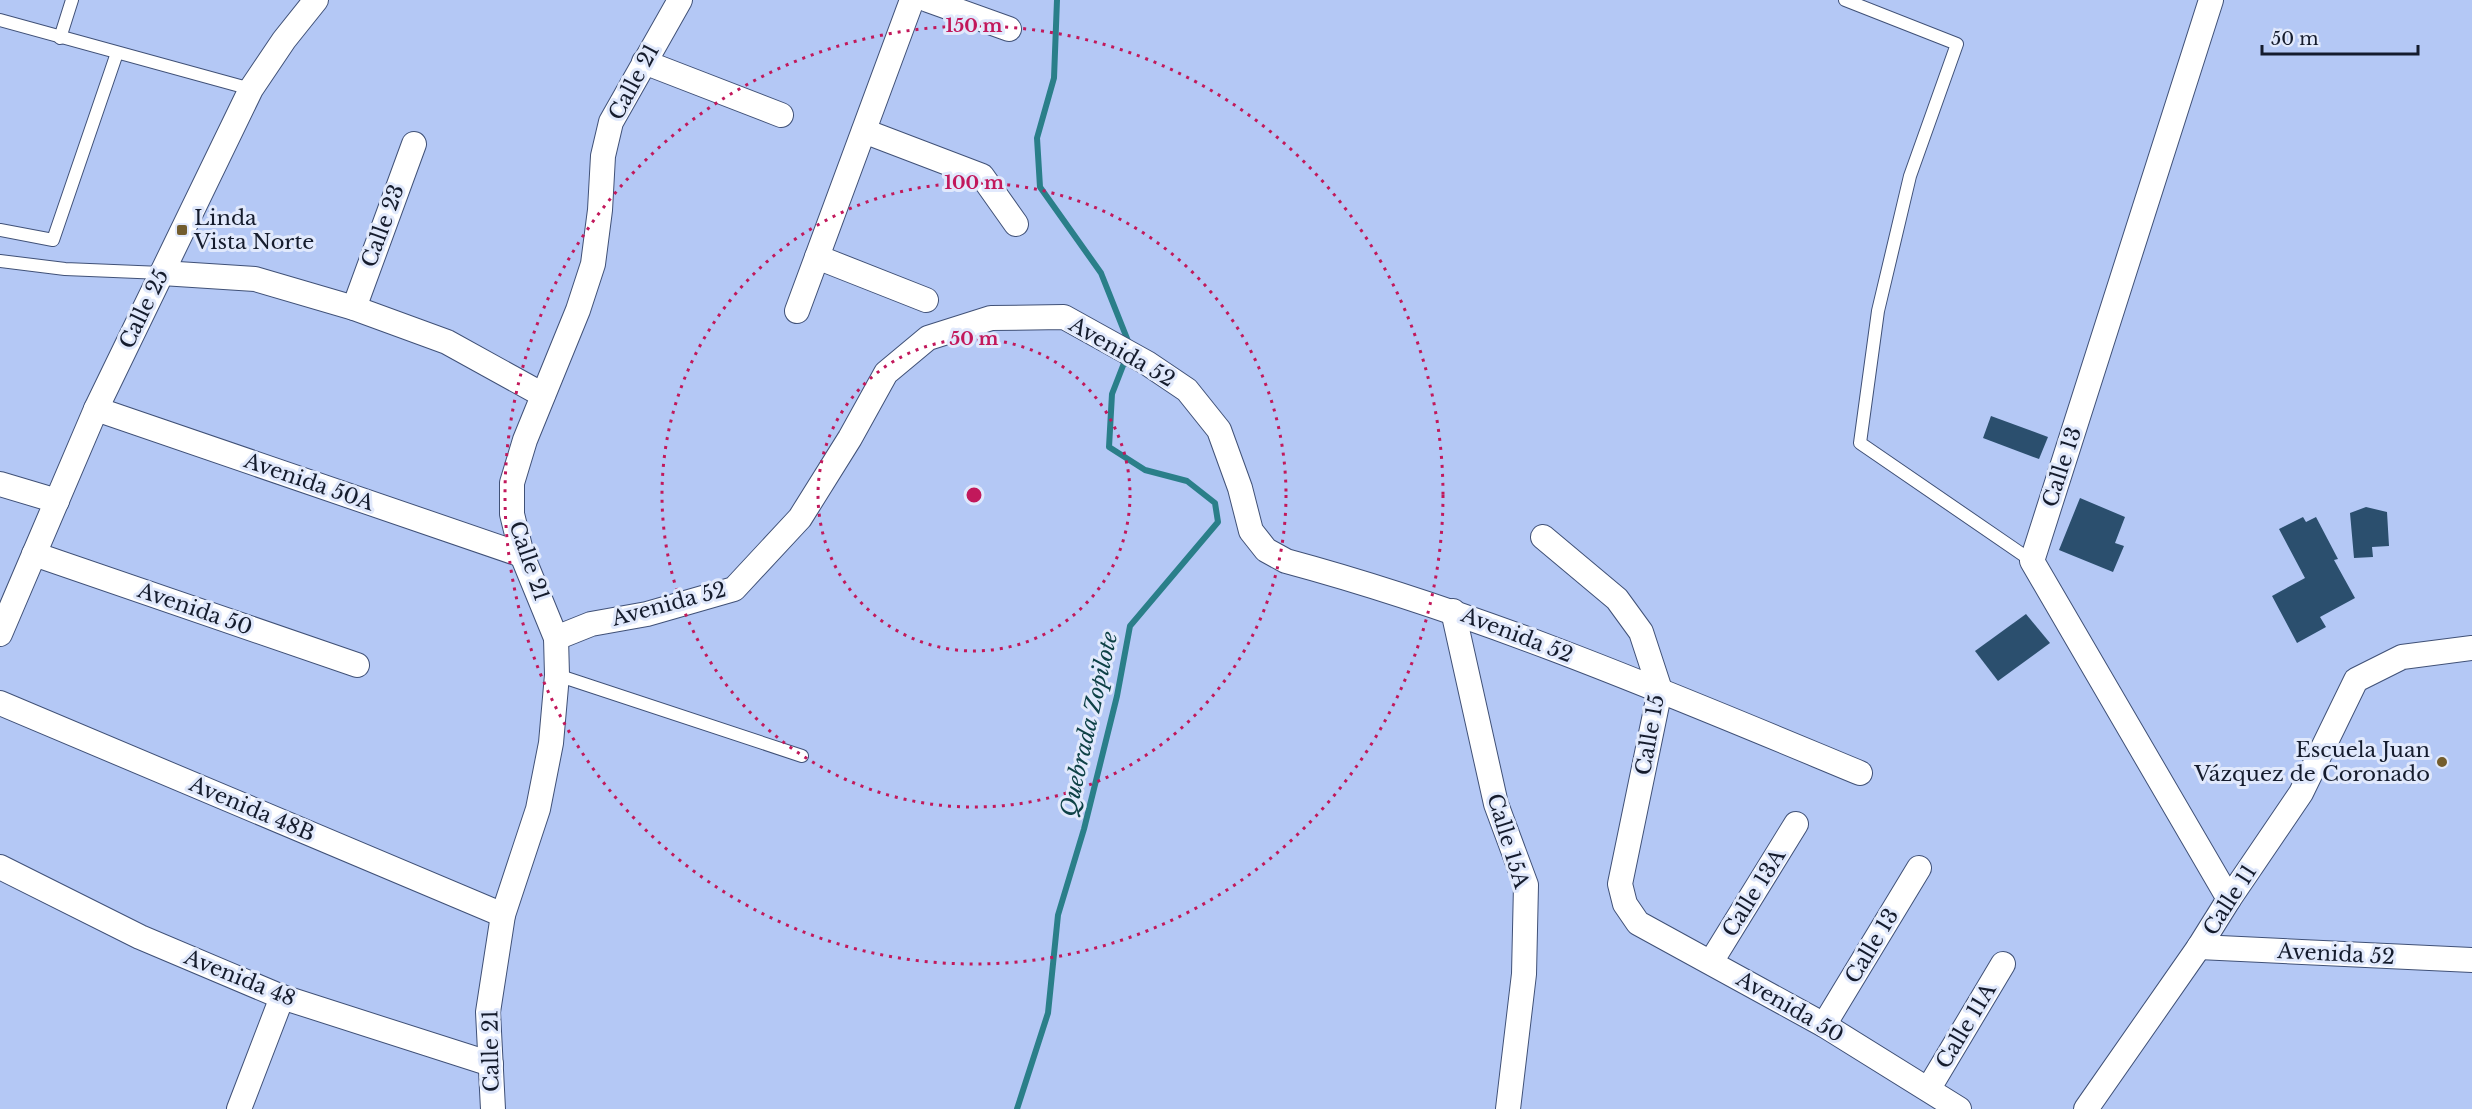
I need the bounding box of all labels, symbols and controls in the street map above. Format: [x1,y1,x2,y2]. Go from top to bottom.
text: 150 m [946,15,1003,37]
scale bar [2262,18,2418,56]
text: 50 m [2271,28,2319,50]
street label: Calle 21 [603,39,665,125]
text: 100 m [944,172,1004,194]
street label: Calle 23 [356,181,410,271]
place label: Linda Vista Norte [193,205,314,255]
marker: Linda Vista Norte [175,223,189,237]
street label: Calle 25 [114,265,174,353]
street label: Avenida 52 [1064,311,1179,393]
text: 50 m [950,328,999,350]
street label: Calle 13 [2037,424,2087,510]
street label: Avenida 50A [240,447,378,517]
centre of rings [964,485,984,505]
street label: Calle 21 [503,518,555,604]
street label: Avenida 52 [608,576,729,632]
street label: Avenida 50 [133,577,256,641]
street label: Avenida 52 [1457,601,1577,668]
water label: Quebrada Zopilote [1055,629,1123,819]
street label: Calle 15 [1630,693,1670,777]
place label: Escuela Juan Vázquez de Coronado [2193,737,2430,787]
marker: Escuela Juan Vázquez de Coronado [2435,755,2449,769]
street label: Avenida 48B [184,771,319,847]
street label: Calle 15A [1481,790,1535,892]
street label: Calle 13A [1717,844,1792,942]
street label: Calle 11 [2198,860,2262,940]
street label: Calle 13 [1840,904,1904,988]
street label: Avenida 52 [2276,938,2395,970]
street label: Avenida 48 [180,944,299,1012]
street label: Avenida 50 [1731,965,1848,1048]
street label: Calle 11A [1930,978,2002,1073]
street label: Calle 21 [477,1010,505,1092]

